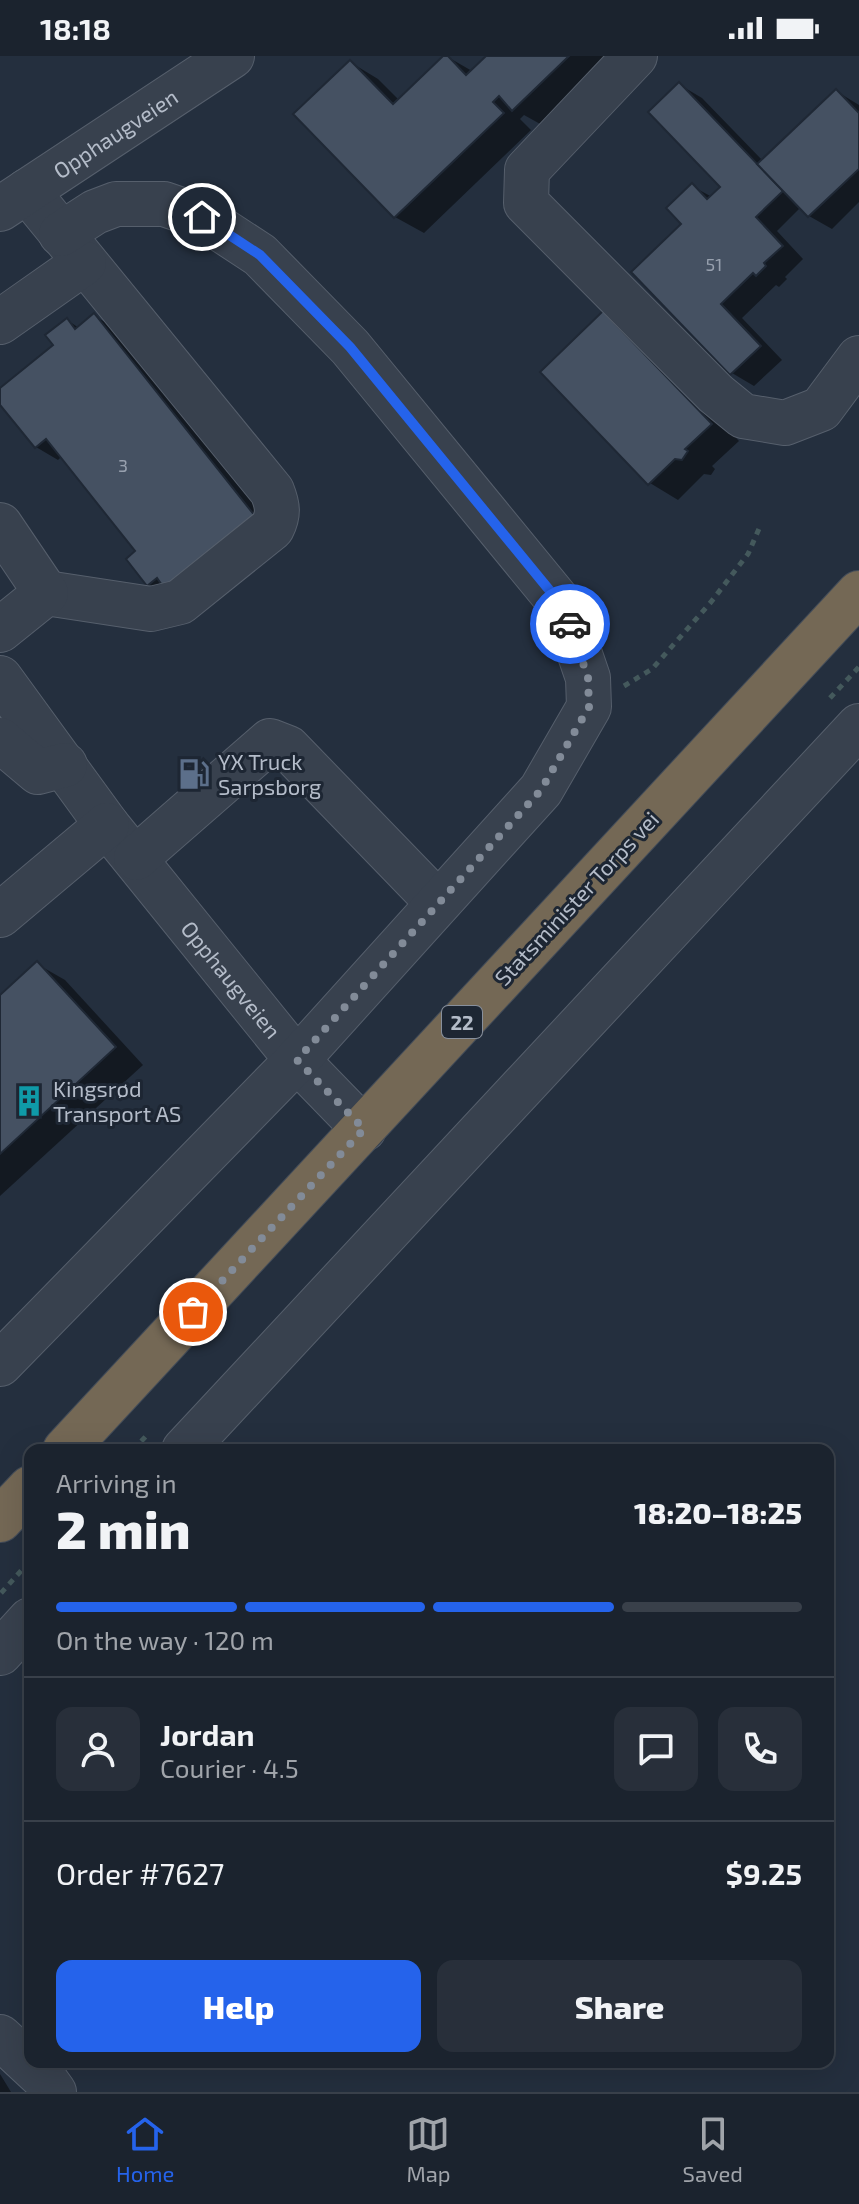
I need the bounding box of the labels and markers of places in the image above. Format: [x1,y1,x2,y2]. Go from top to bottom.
pin [168,183,236,251]
place label: YX Truck Sarpsborg [218,748,321,799]
fuel station icon: YX Truck Sarpsborg [177,757,211,791]
place label: Kingsrød Transport AS [53,1075,181,1126]
building icon: Kingsrød Transport AS [12,1084,46,1118]
pin [159,1278,227,1346]

